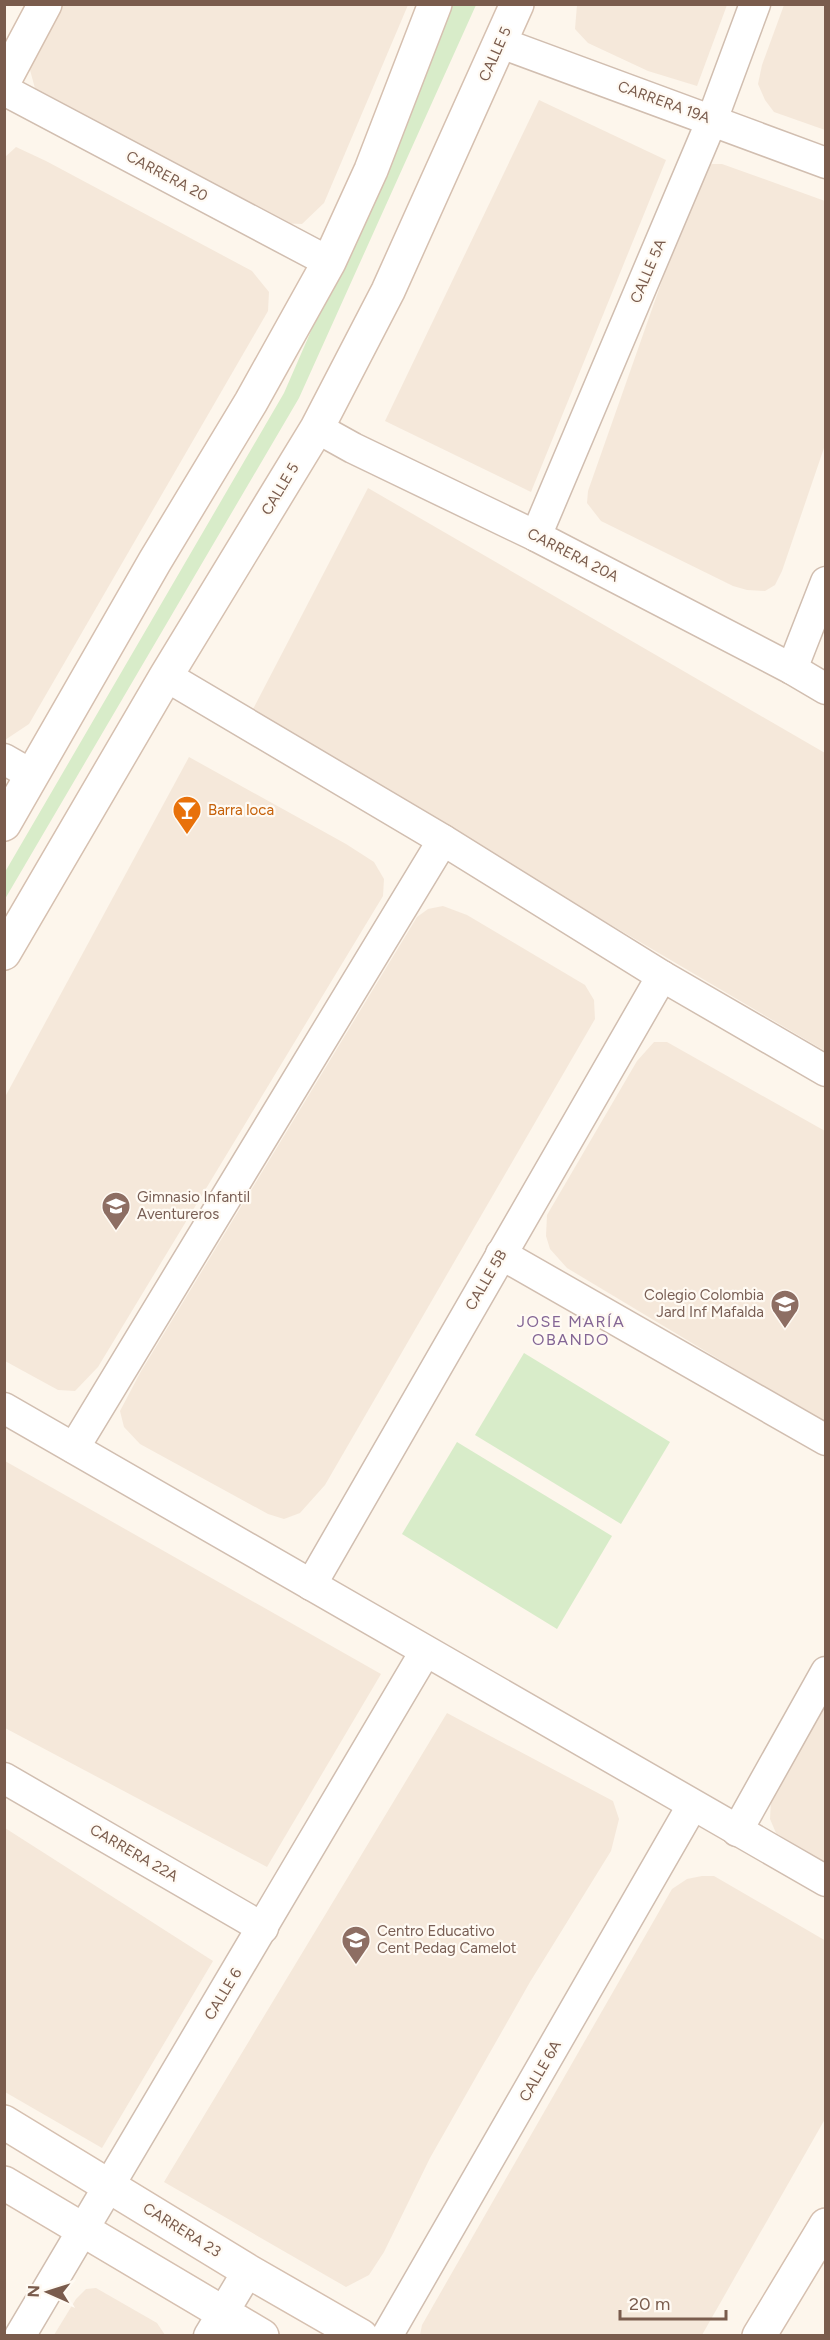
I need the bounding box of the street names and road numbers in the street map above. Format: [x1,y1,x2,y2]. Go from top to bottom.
street label: CALLE 5 [475,24,515,84]
street label: CARRERA 19A [615,77,713,127]
street label: CARRERA 20 [123,147,211,205]
street label: CALLE 5A [626,236,670,306]
street label: CALLE 5 [257,460,303,518]
street label: CARRERA 20A [524,524,622,586]
street label: CALLE 5B [461,1247,511,1313]
street label: CARRERA 22A [87,1820,181,1886]
street label: CALLE 6 [200,1964,246,2023]
street label: CALLE 6A [515,2037,565,2105]
street label: CARRERA 23 [140,2199,224,2261]

